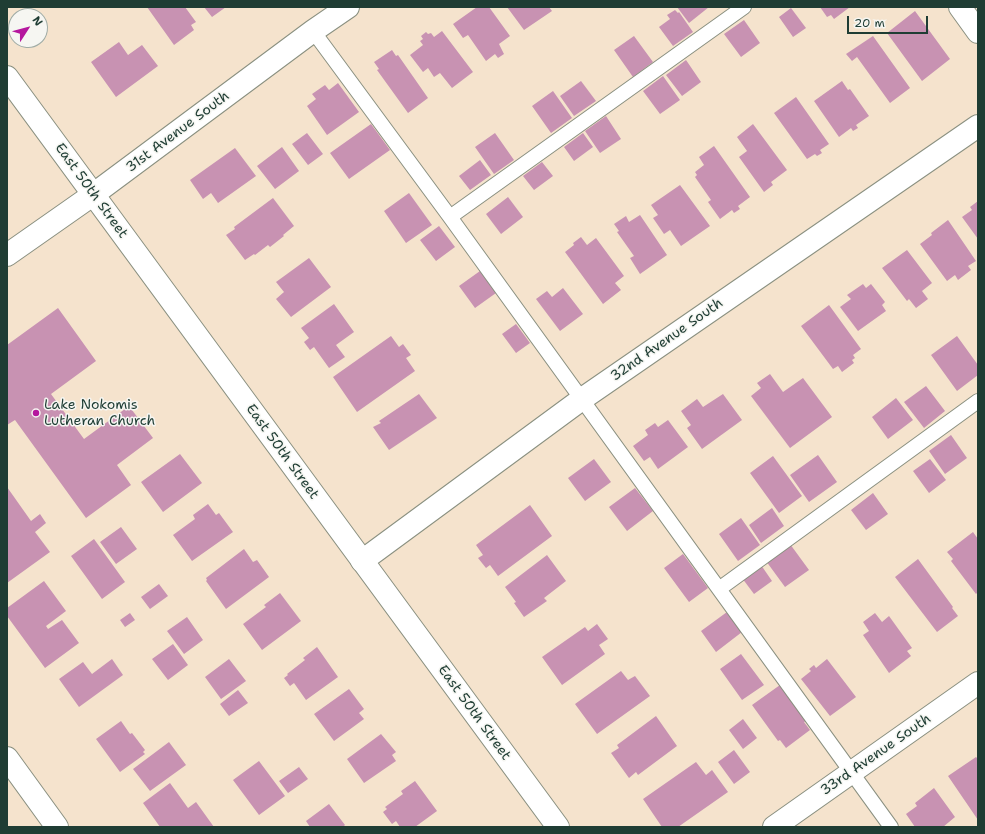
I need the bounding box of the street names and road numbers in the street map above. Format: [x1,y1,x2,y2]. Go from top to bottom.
street label: 31st Avenue South [123,88,233,176]
street label: East 50th Street [51,140,131,242]
street label: 32nd Avenue South [608,295,726,385]
street label: East 50th Street [242,401,322,503]
street label: East 50th Street [434,662,514,764]
street label: 33rd Avenue South [818,711,934,799]

